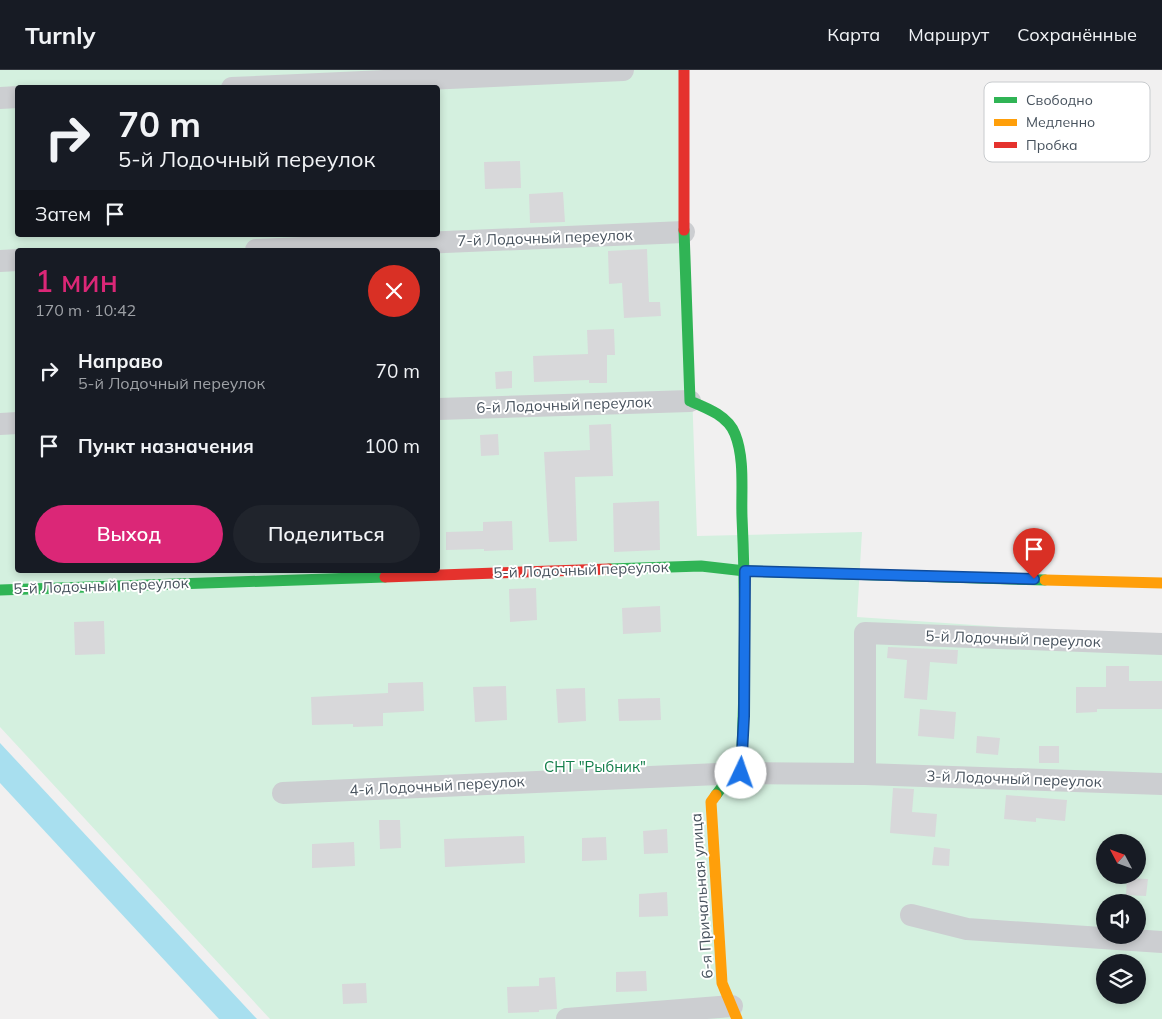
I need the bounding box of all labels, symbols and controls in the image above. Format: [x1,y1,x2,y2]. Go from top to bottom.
text: Turnly [25,20,96,50]
text: Карта [827,23,880,46]
text: Маршрут [908,23,989,46]
text: Сохранённые [1017,23,1137,46]
legend [984,82,1150,162]
text: Свободно [1026,91,1093,109]
text: 70 m [118,102,201,146]
icon: right [35,105,100,170]
text: Медленно [1026,113,1095,131]
text: Пробка [1026,136,1078,154]
text: 5-й Лодочный переулок [118,145,375,173]
icon: arrive [101,200,129,228]
text: Затем [35,202,91,226]
street label: 7-й Лодочный переулок [457,225,634,250]
text: 1 мин [35,262,118,300]
button: close [368,265,420,317]
text: 170 m · 10:42 [35,300,136,320]
text: Направо [78,349,163,373]
icon: right [35,357,63,385]
text: 70 m [376,359,420,383]
text: 5-й Лодочный переулок [78,373,265,393]
street label: 6-й Лодочный переулок [476,392,653,417]
icon: arrive [35,432,63,460]
text: Пункт назначения [78,434,254,458]
text: 100 m [364,434,420,458]
button: Выход [35,505,223,563]
button: Поделиться [233,505,420,563]
pin [1013,528,1055,579]
icon: arrive [1020,535,1048,563]
street label: 5-й Лодочный переулок [493,557,670,582]
street label: 5-й Лодочный переулок [13,573,190,598]
street label: 5-й Лодочный переулок [925,626,1102,651]
position arrow [714,746,766,798]
park label: СНТ "Рыбник" [544,757,646,776]
street label: 3-й Лодочный переулок [926,766,1103,791]
street label: 4-й Лодочный переулок [349,771,526,800]
street label: 6-я Причальная улица [686,813,717,979]
north arrow [1096,834,1146,884]
map controls [1096,834,1146,1004]
button: sound [1096,894,1146,944]
button: layers [1096,954,1146,1004]

